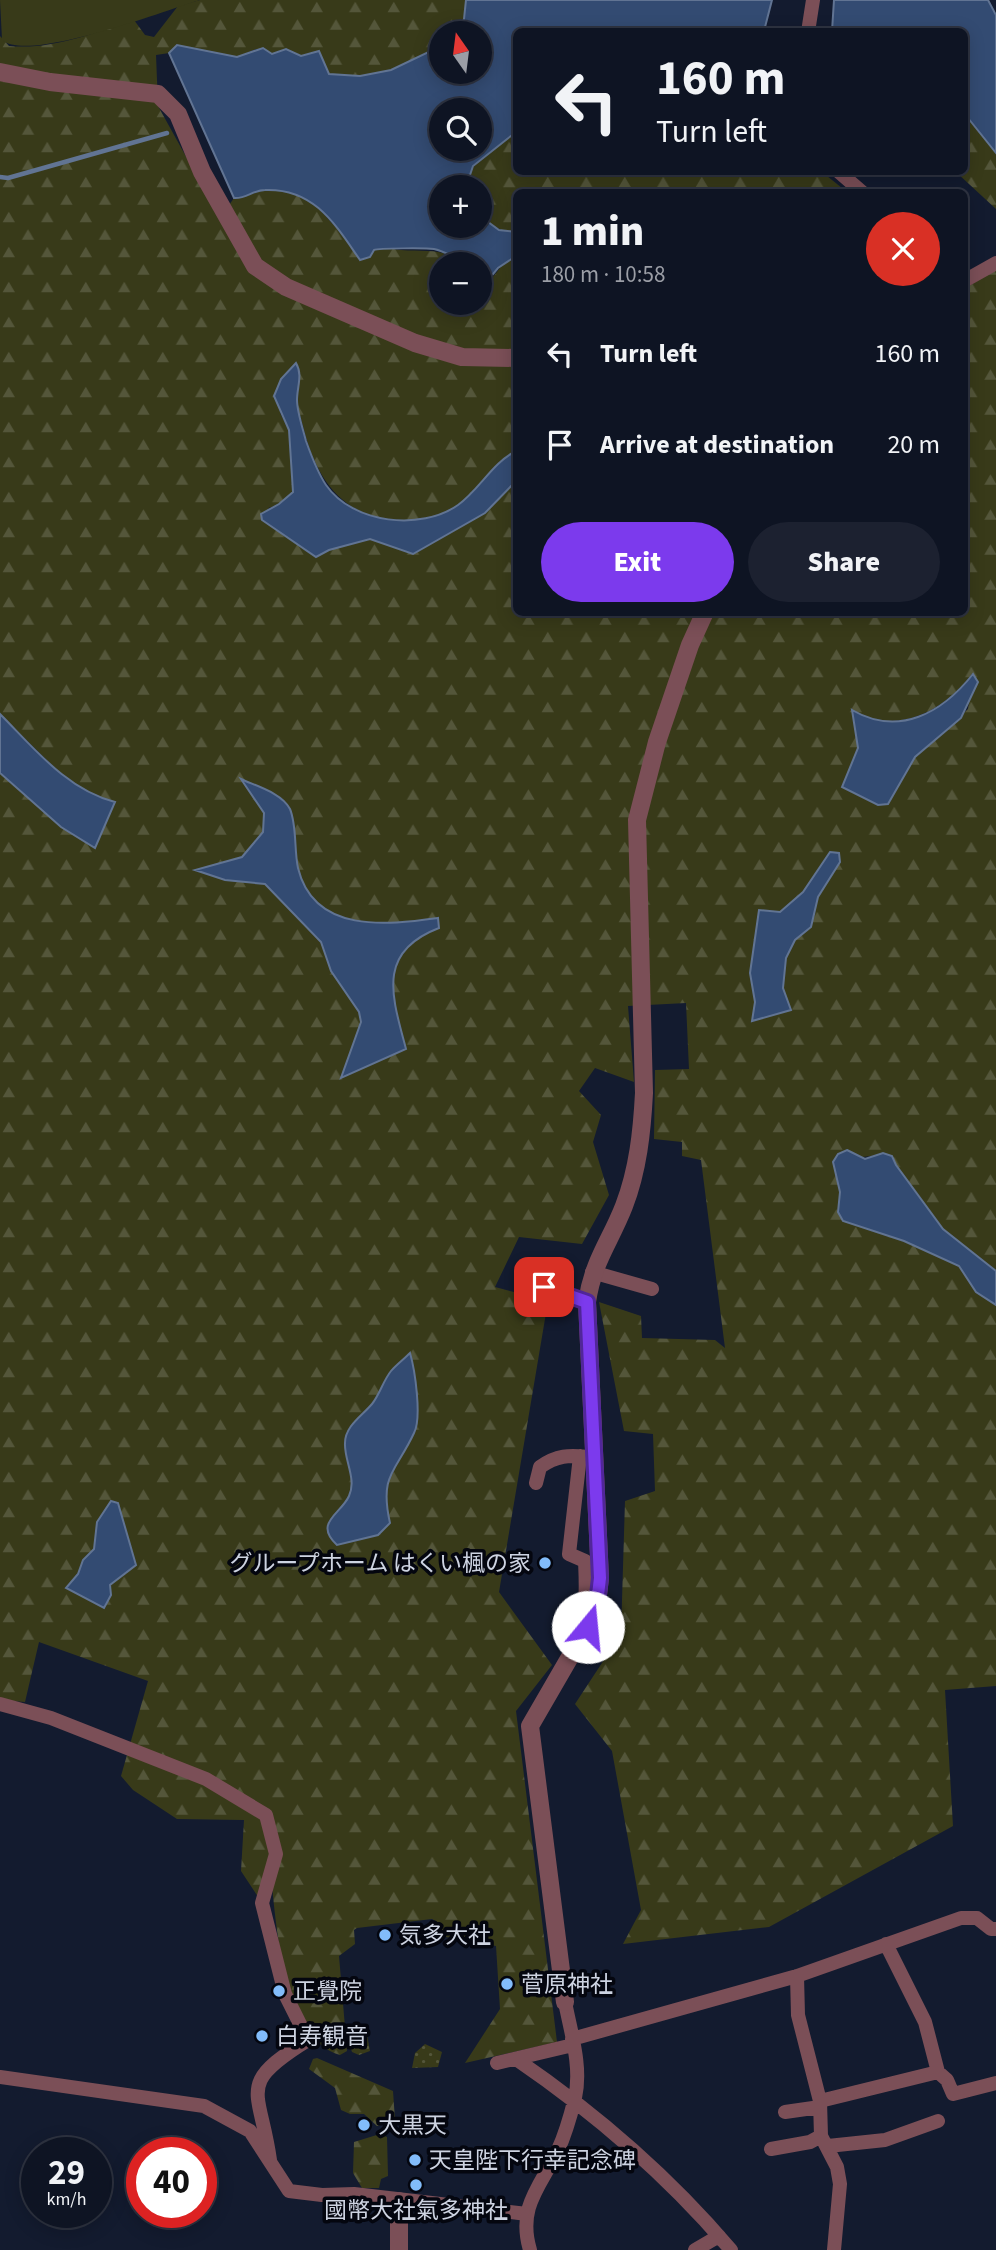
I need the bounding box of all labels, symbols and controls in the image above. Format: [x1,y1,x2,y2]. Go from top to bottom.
north arrow [429,21,492,84]
map controls [429,21,492,315]
text: 160 m [656,44,785,114]
icon: left [541,56,632,147]
button: search [429,98,492,161]
text: Turn left [656,109,767,155]
button: + [429,175,492,238]
text: 1 min [541,202,644,262]
button: close [866,212,940,286]
button: − [429,252,492,315]
text: 180 m · 10:58 [541,258,665,291]
icon: left [541,335,579,373]
text: Turn left [600,335,697,372]
text: 160 m [874,335,940,372]
icon: arrive [541,426,579,464]
text: Arrive at destination [600,426,834,463]
text: 20 m [887,426,940,463]
button: Exit [541,522,734,602]
button: Share [748,522,940,602]
pin [514,1257,574,1317]
icon: arrive [525,1268,563,1306]
place label: グループホーム はくい楓の家 [229,1547,531,1580]
marker: グループホーム はくい楓の家 [537,1555,553,1571]
position arrow [551,1590,625,1664]
place label: 気多大社 [399,1919,491,1952]
marker: 気多大社 [377,1927,393,1943]
place label: 菅原神社 [521,1968,613,2001]
place label: 正覺院 [293,1975,362,2008]
marker: 菅原神社 [499,1976,515,1992]
marker: 正覺院 [271,1983,287,1999]
place label: 白寿観音 [276,2020,368,2053]
marker: 白寿観音 [254,2028,270,2044]
place label: 大黒天 [378,2109,447,2142]
marker: 大黒天 [356,2117,372,2133]
speed limit sign: 40 [126,2137,217,2228]
place label: 天皇陛下行幸記念碑 [429,2144,636,2177]
text: 29 [48,2148,85,2198]
marker: 天皇陛下行幸記念碑 [407,2152,423,2168]
marker: 國幣大社氣多神社 [408,2177,424,2193]
text: km/h [47,2187,86,2212]
place label: 國幣大社氣多神社 [324,2194,508,2227]

